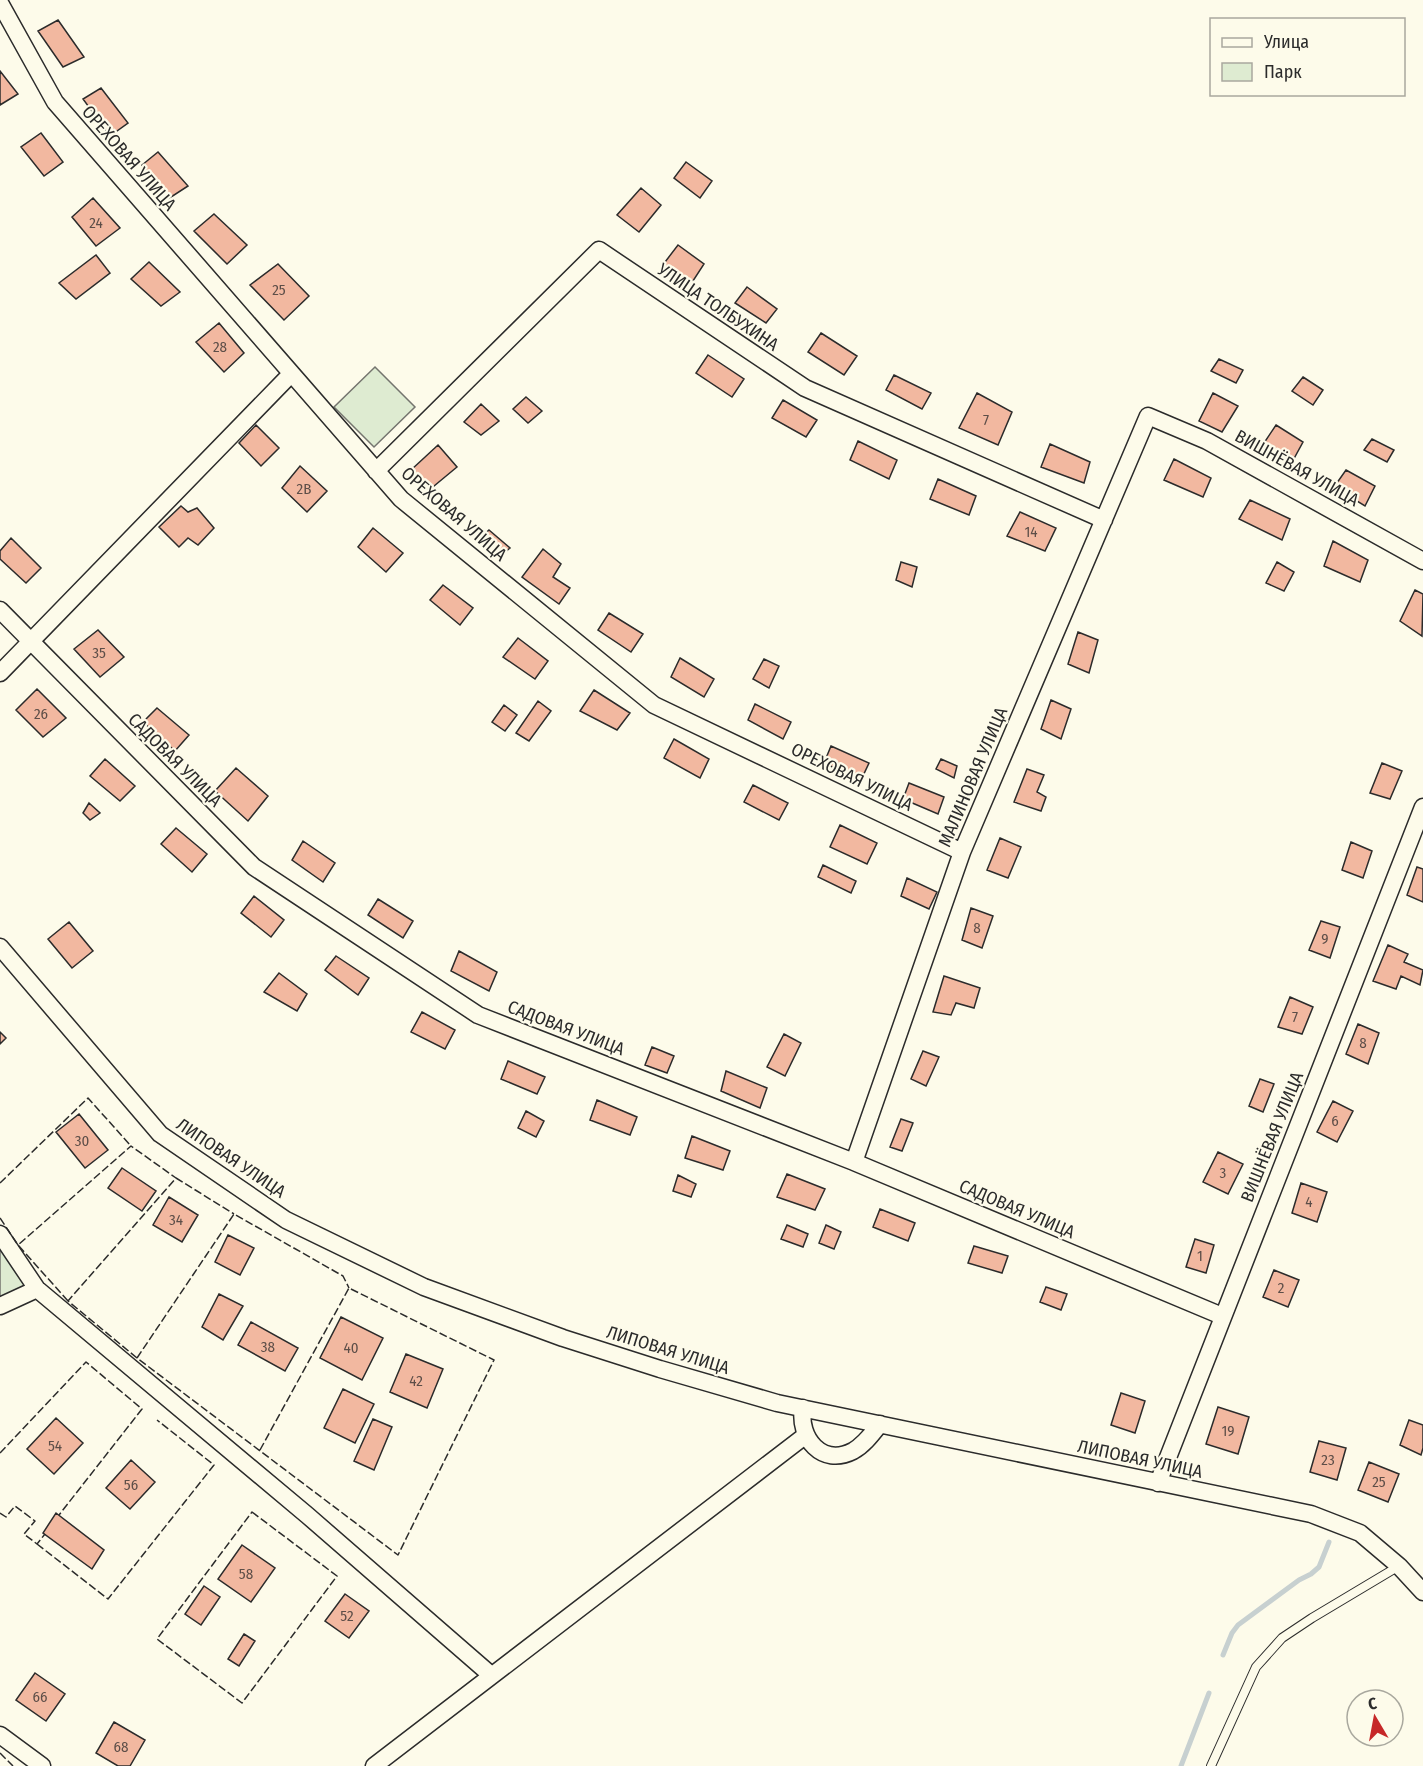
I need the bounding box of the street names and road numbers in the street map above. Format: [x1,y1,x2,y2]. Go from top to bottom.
street label: ОРЕХОВАЯ УЛИЦА [77,101,181,216]
street label: УЛИЦА ТОЛБУХИНА [652,258,783,356]
street label: ВИШНЁВАЯ УЛИЦА [1231,425,1363,511]
street label: ОРЕХОВАЯ УЛИЦА [397,462,512,566]
street label: МАЛИНОВАЯ УЛИЦА [934,703,1013,850]
street label: САДОВАЯ УЛИЦА [124,709,227,812]
street label: ОРЕХОВАЯ УЛИЦА [788,738,917,816]
street label: САДОВАЯ УЛИЦА [504,996,628,1061]
street label: ВИШНЁВАЯ УЛИЦА [1236,1068,1308,1205]
street label: ЛИПОВАЯ УЛИЦА [172,1113,290,1203]
street label: САДОВАЯ УЛИЦА [956,1175,1079,1243]
street label: ЛИПОВАЯ УЛИЦА [604,1321,733,1379]
street label: ЛИПОВАЯ УЛИЦА [1076,1435,1205,1483]

